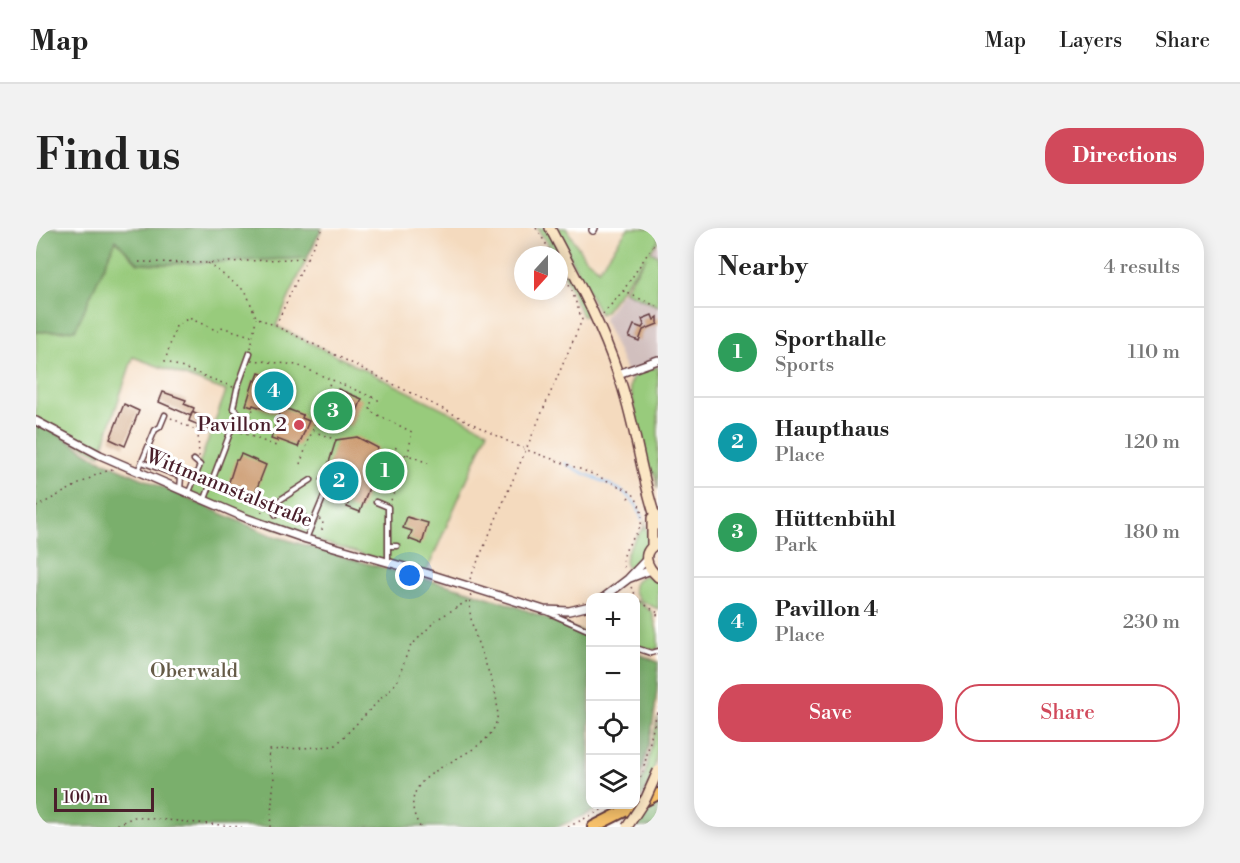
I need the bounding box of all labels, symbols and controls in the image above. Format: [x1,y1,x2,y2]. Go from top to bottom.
text: Map [30,24,89,59]
text: Map [985,28,1026,54]
text: Layers [1059,28,1122,54]
text: Share [1155,28,1210,54]
button: Directions [1045,128,1204,184]
text: Find us [36,130,180,183]
north arrow [514,246,568,300]
text: Nearby [718,251,808,283]
text: 4 results [1103,255,1180,280]
text: Sporthalle [775,326,886,353]
text: 1 [733,340,742,365]
text: 110 m [1128,340,1180,365]
text: Sports [775,353,834,378]
pin: 4 [254,368,294,414]
pin: 3 [314,388,352,434]
place label: Pavillon 2 [197,413,287,438]
text: Haupthaus [775,416,889,443]
marker: Pavillon 2 [292,418,306,432]
text: 2 [731,430,744,455]
text: 120 m [1125,430,1180,455]
text: Place [775,443,825,468]
street label: Wittmannstalstraße [141,444,316,534]
pin: 1 [366,448,404,494]
pin: 2 [320,458,358,504]
text: Hüttenbühl [775,506,896,533]
text: 3 [731,520,744,545]
text: 180 m [1125,520,1180,545]
text: Park [775,533,817,558]
your location [395,561,424,590]
map controls [586,593,640,809]
button: + [586,593,640,647]
text: Pavillon 4 [775,596,878,623]
text: 4 [731,610,744,635]
text: 230 m [1123,610,1180,635]
text: Place [775,623,825,648]
button: − [586,647,640,701]
park label: Oberwald [150,659,239,684]
button: Save [718,684,943,742]
button: Share [955,684,1180,742]
button: locate [586,701,640,755]
button: layers [586,755,640,809]
scale bar [54,785,154,812]
text: 100 m [63,788,108,808]

